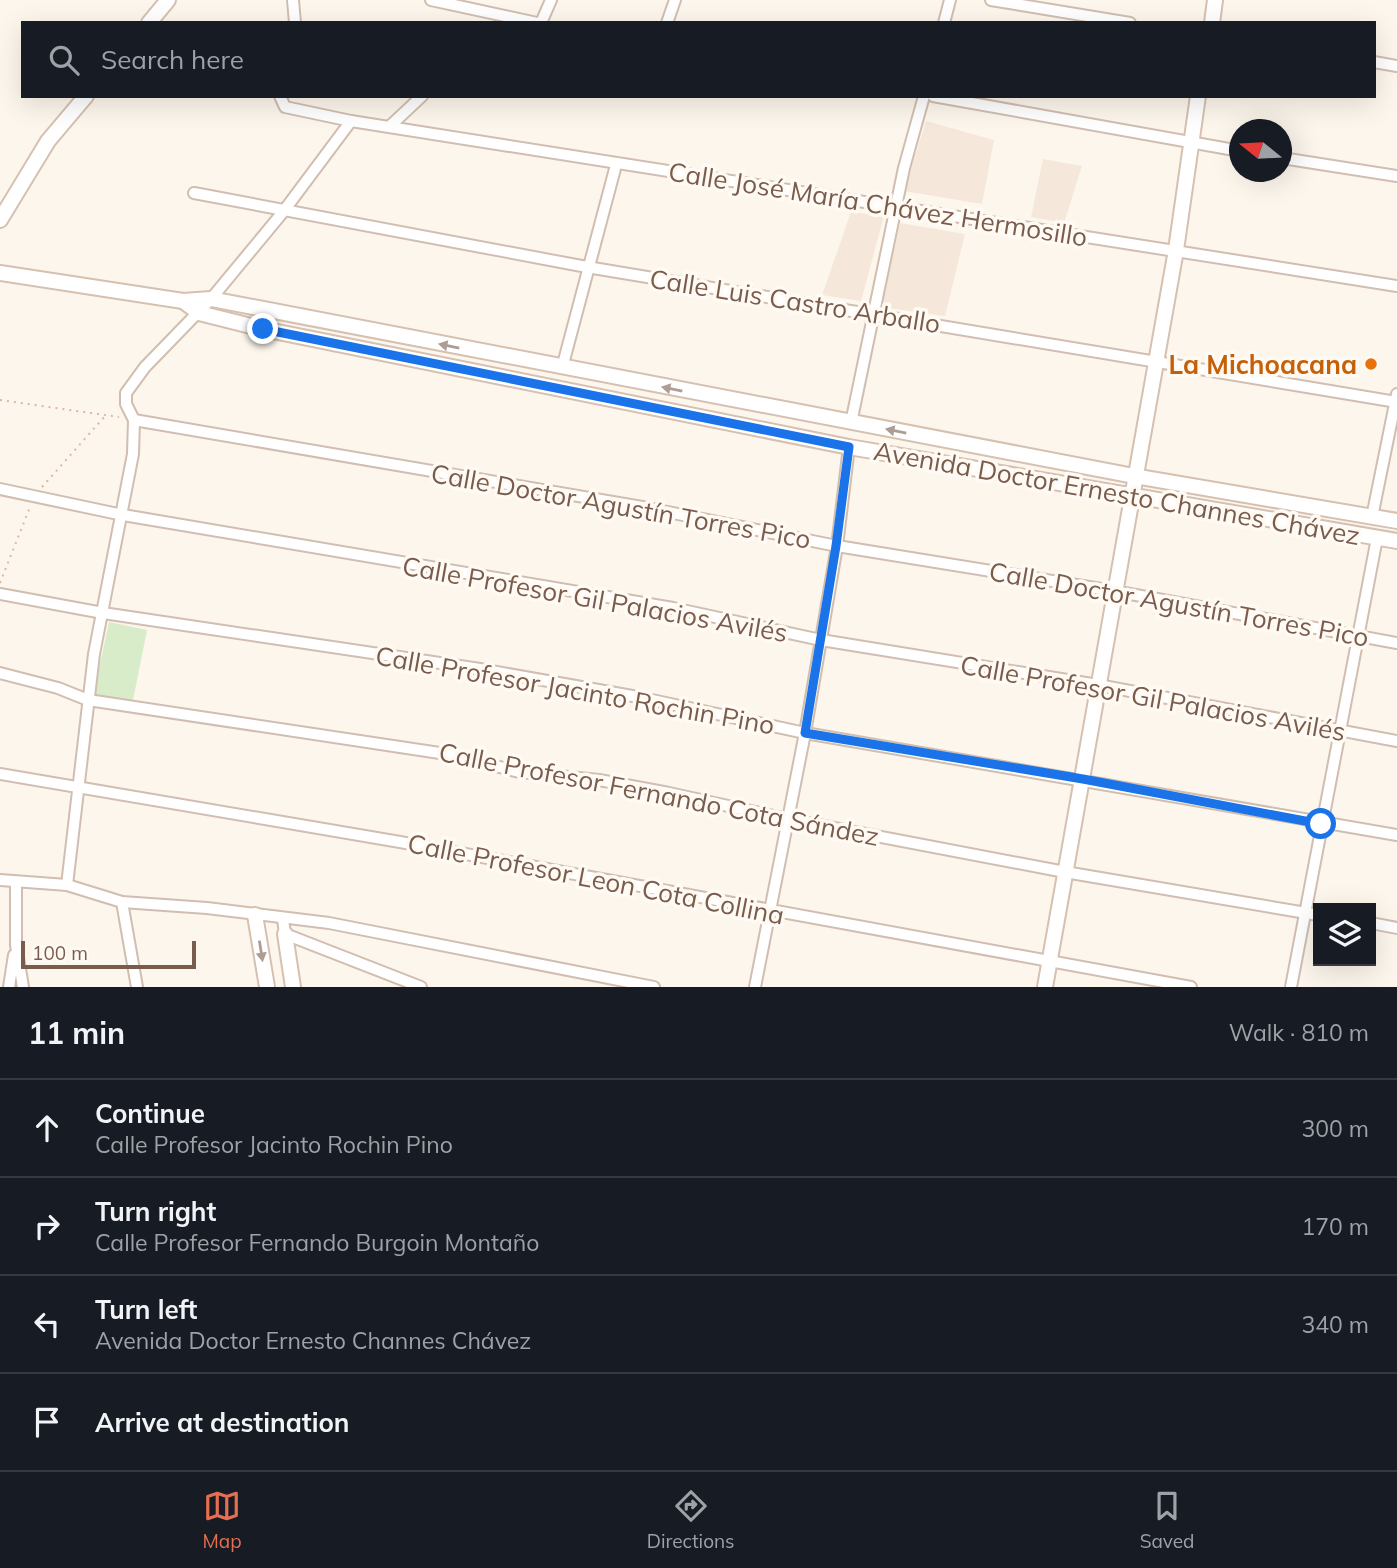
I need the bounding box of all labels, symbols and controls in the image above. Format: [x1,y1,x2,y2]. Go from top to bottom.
search box [21,21,1376,98]
icon: search [45,41,83,79]
text: Search here [101,43,244,76]
north arrow [1229,119,1292,182]
street label: Calle José María Chávez Hermosillo [666,155,1090,253]
street label: Calle Luis Castro Arballo [647,262,943,340]
route end [247,313,278,344]
one-way arrow [438,340,460,351]
place label: La Michoacana [1169,348,1357,381]
marker: La Michoacana [1363,356,1379,372]
one-way arrow [661,383,683,394]
one-way arrow [885,425,907,436]
street label: Avenida Doctor Ernesto Channes Chávez [871,434,1363,552]
street label: Calle Doctor Agustín Torres Pico [429,456,813,556]
street label: Calle Profesor Gil Palacios Avilés [400,549,790,649]
street label: Calle Doctor Agustín Torres Pico [987,554,1371,654]
street label: Calle Profesor Jacinto Rochin Pino [373,639,777,741]
street label: Calle Profesor Gil Palacios Avilés [958,648,1348,748]
street label: Calle Profesor Fernando Cota Sández [436,735,882,853]
route start [1305,808,1336,839]
street label: Calle Profesor Leon Cota Collina [405,826,787,932]
map controls [1313,903,1376,966]
button: layers [1313,903,1376,966]
scale bar [21,938,196,970]
one-way arrow [256,940,267,962]
text: 100 m [32,941,88,965]
text: 11 min [28,1014,125,1052]
text: Walk · 810 m [1229,1018,1369,1047]
text: Continue [95,1097,205,1130]
icon: ahead [28,1109,66,1147]
text: 300 m [1301,1114,1369,1143]
text: Calle Profesor Jacinto Rochin Pino [95,1130,453,1159]
text: Turn right [95,1195,216,1228]
icon: right [28,1207,66,1245]
text: 170 m [1301,1212,1369,1241]
text: Calle Profesor Fernando Burgoin Montaño [95,1228,539,1257]
text: Turn left [95,1293,197,1326]
icon: left [28,1305,66,1343]
text: 340 m [1301,1310,1369,1339]
text: Avenida Doctor Ernesto Channes Chávez [95,1326,531,1355]
icon: arrive [28,1403,66,1441]
text: Arrive at destination [95,1406,350,1439]
tab: Map [203,1487,242,1553]
tab: Directions [647,1487,735,1553]
tab: Saved [1140,1487,1194,1553]

